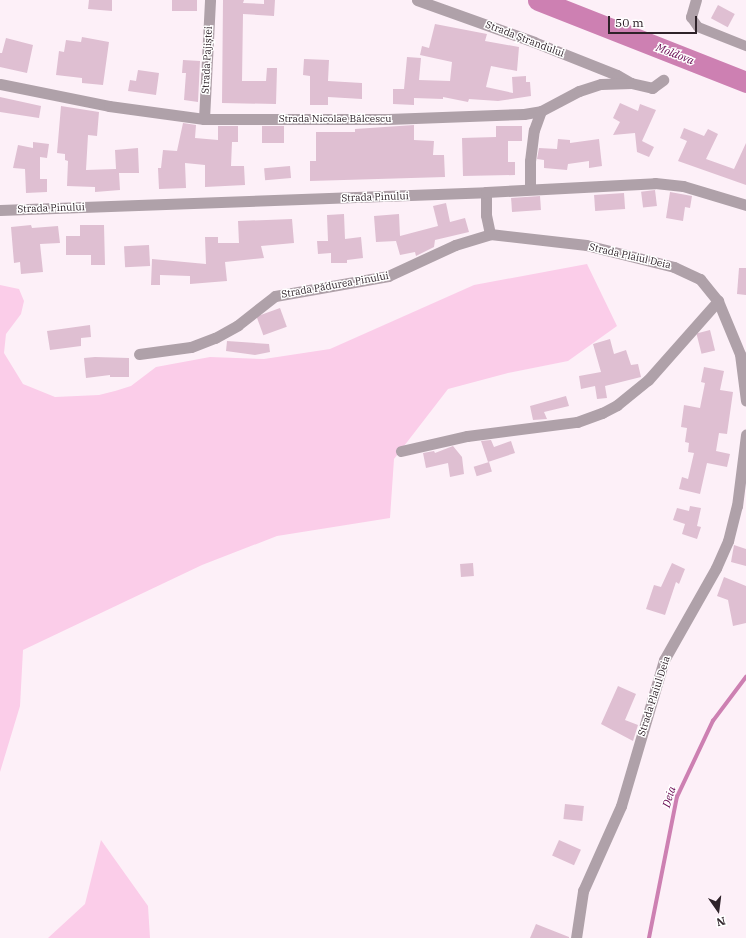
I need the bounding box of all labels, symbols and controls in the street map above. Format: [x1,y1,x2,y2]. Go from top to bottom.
scale bar [610,8,699,34]
text: 50 m [615,15,644,30]
street label: Strada Ștrandului [484,18,566,60]
street label: Strada Pajiștei [199,26,215,94]
water label: Moldova [654,41,696,67]
street label: Strada Nicolae Bălcescu [279,113,391,125]
street label: Strada Pinului [341,190,409,204]
street label: Strada Pinului [17,201,85,215]
street label: Strada Plaiul Deia [588,241,672,271]
street label: Strada Pădurea Pinului [280,270,390,300]
street label: Strada Plaiul Deia [635,654,673,738]
water label: Deia [660,785,678,809]
north arrow [698,890,738,930]
text: N [715,914,727,929]

